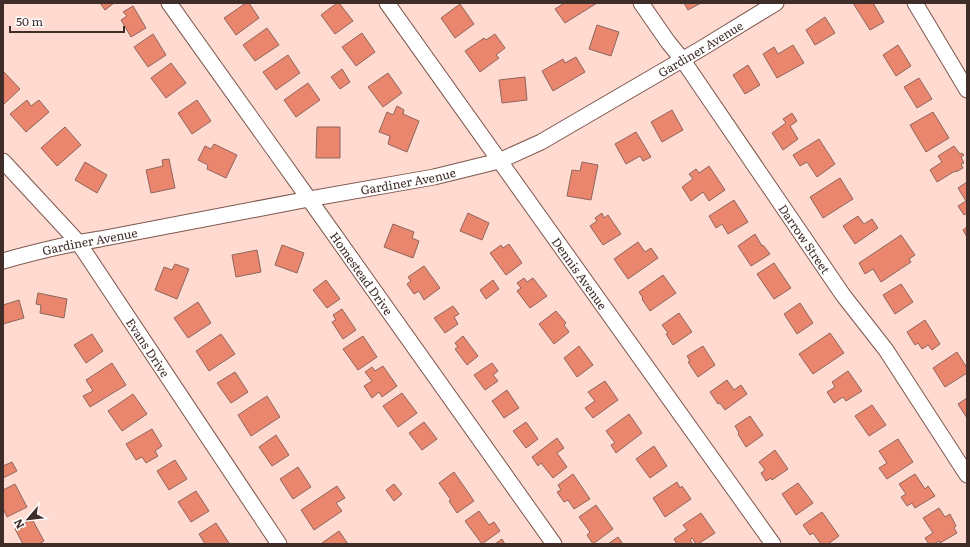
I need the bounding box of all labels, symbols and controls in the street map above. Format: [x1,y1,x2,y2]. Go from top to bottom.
scale bar [10,8,124,34]
text: 50 m [16,12,43,30]
street label: Gardiner Avenue [654,16,747,81]
street label: Gardiner Avenue [359,163,458,199]
street label: Darrow Street [774,200,835,277]
street label: Gardiner Avenue [40,223,139,259]
street label: Homestead Drive [326,228,398,319]
street label: Dennis Avenue [548,233,612,313]
street label: Evans Drive [122,314,174,381]
north arrow [8,499,48,539]
text: N [9,516,28,532]

